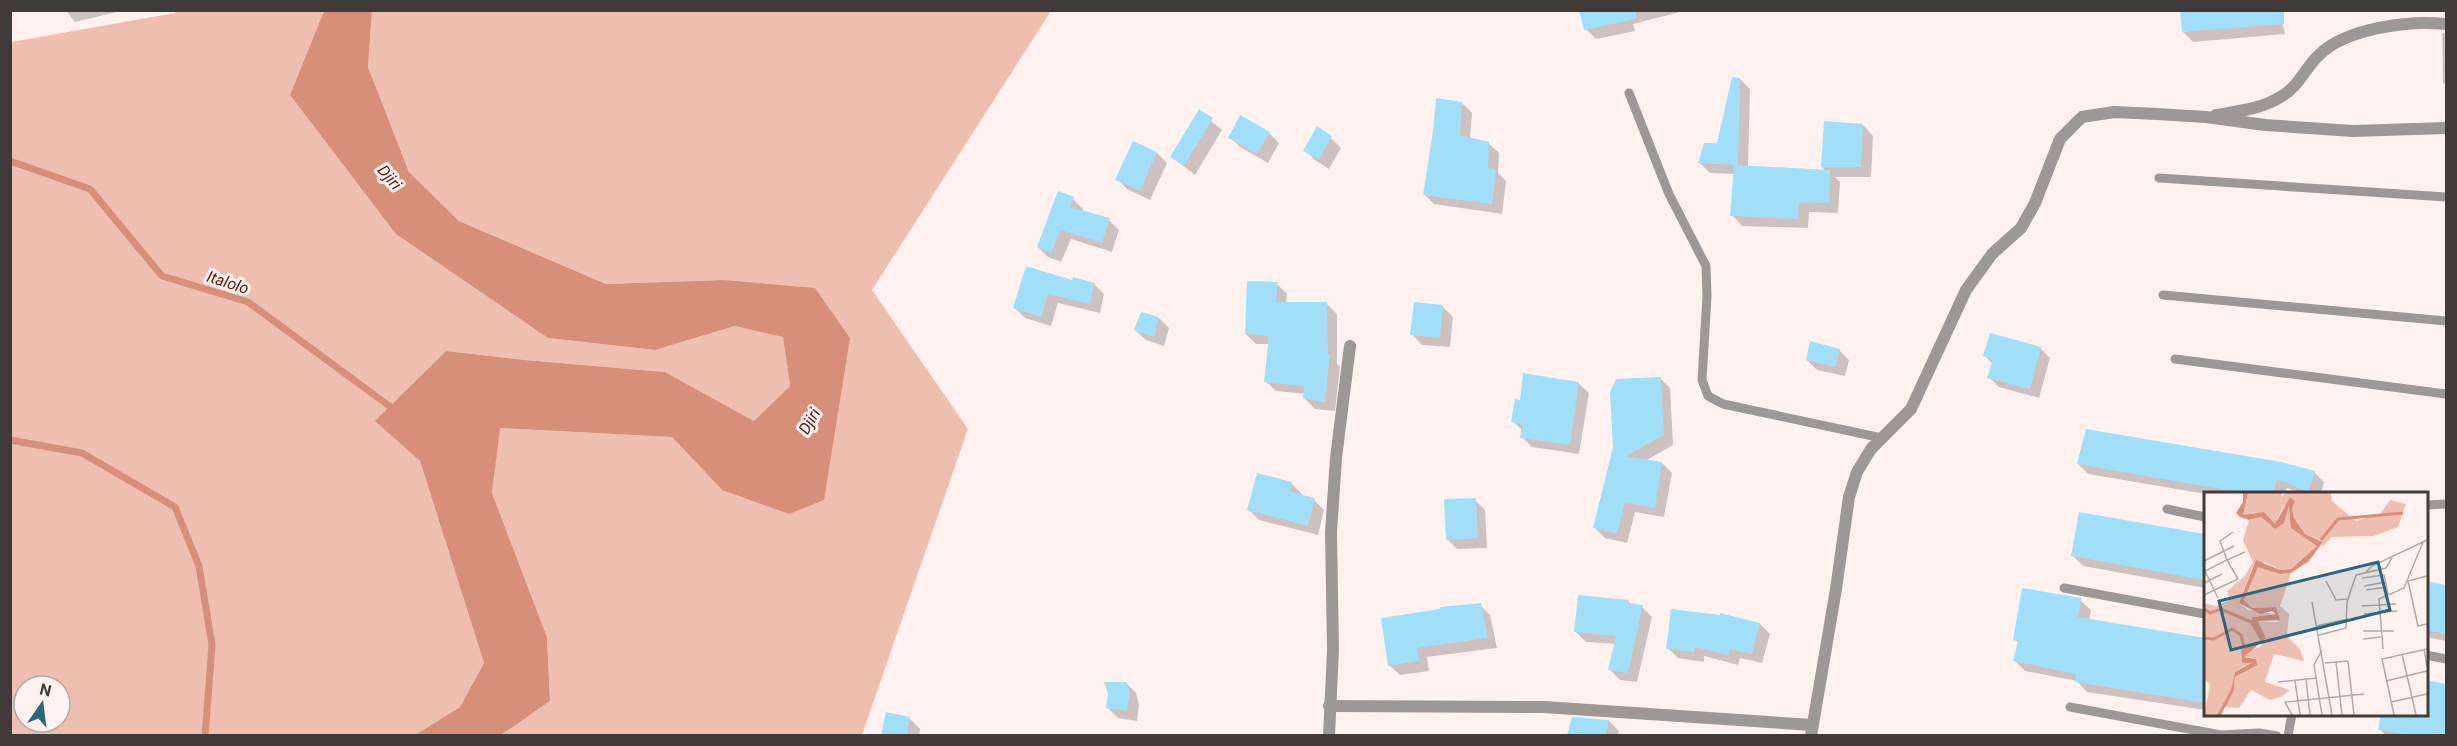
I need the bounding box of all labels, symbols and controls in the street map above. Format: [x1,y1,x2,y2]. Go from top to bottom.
water label: Djiri [374,161,406,194]
water label: Italolo [204,267,251,298]
water label: Djiri [795,405,824,438]
inset map [2204,492,2427,716]
north arrow [12,674,72,734]
text: N [38,679,53,701]

